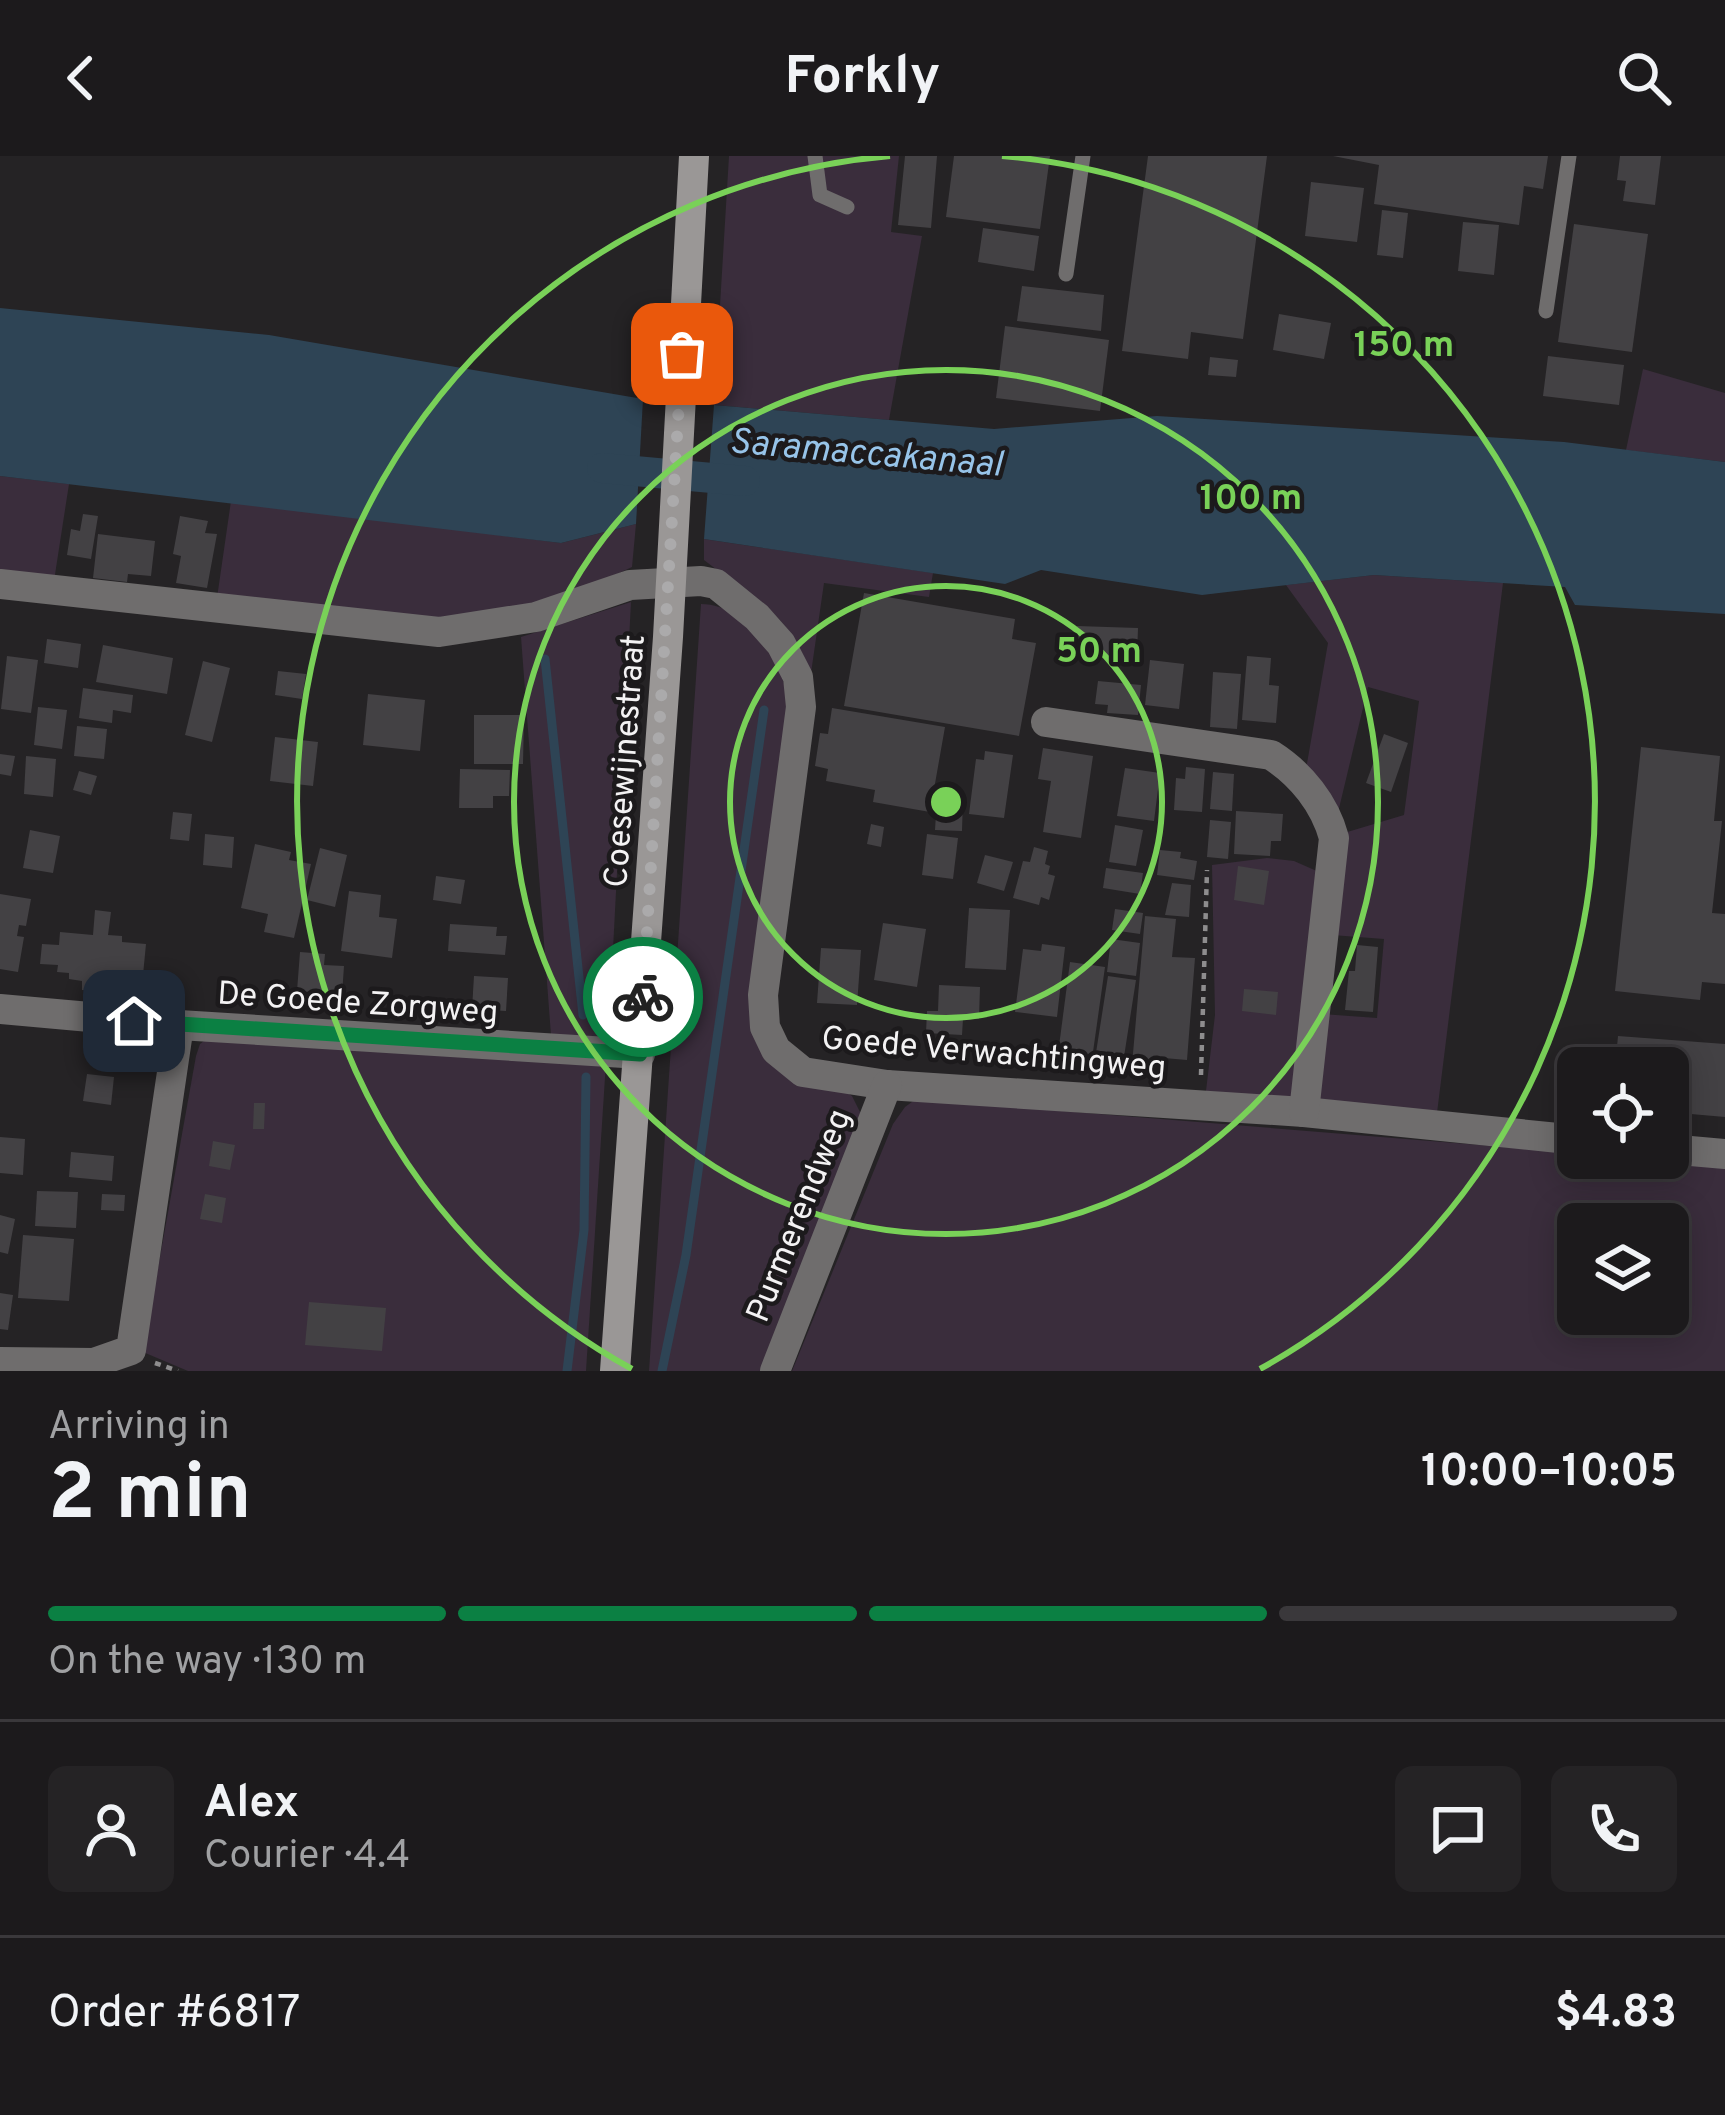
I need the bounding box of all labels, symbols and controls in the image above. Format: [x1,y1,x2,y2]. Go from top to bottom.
text: Forkly [785,44,940,113]
icon: back [48,45,114,111]
icon: search [1611,45,1677,111]
pin [631,303,733,405]
icon: bag [649,321,715,387]
text: 150 m [1354,324,1454,370]
water label: Saramaccakanaal [727,420,1006,490]
text: 100 m [1200,477,1302,523]
text: 50 m [1056,630,1142,676]
street label: Coesewijnestraat [597,633,657,889]
centre of rings [925,781,967,823]
courier [583,937,703,1057]
icon: bike [610,964,676,1030]
pin [83,970,185,1072]
street label: De Goede Zorgweg [216,974,500,1036]
icon: home [101,988,167,1054]
street label: Goede Verwachtingweg [820,1019,1168,1091]
map controls [1557,1047,1689,1335]
button: locate [1557,1047,1689,1179]
street label: Purmerendweg [739,1104,863,1329]
button: layers [1557,1203,1689,1335]
text: Arriving in [48,1404,230,1453]
text: 10:00–10:05 [1421,1445,1677,1502]
text: 2 min [48,1448,252,1547]
text: On the way · 130 m [48,1639,366,1688]
button: person [48,1766,174,1892]
button: chat [1395,1766,1521,1892]
button: phone [1551,1766,1677,1892]
text: Alex [204,1776,299,1833]
text: Courier · 4.4 [204,1833,410,1882]
text: Order #6817 [48,1986,301,2043]
text: $4.83 [1555,1986,1677,2043]

